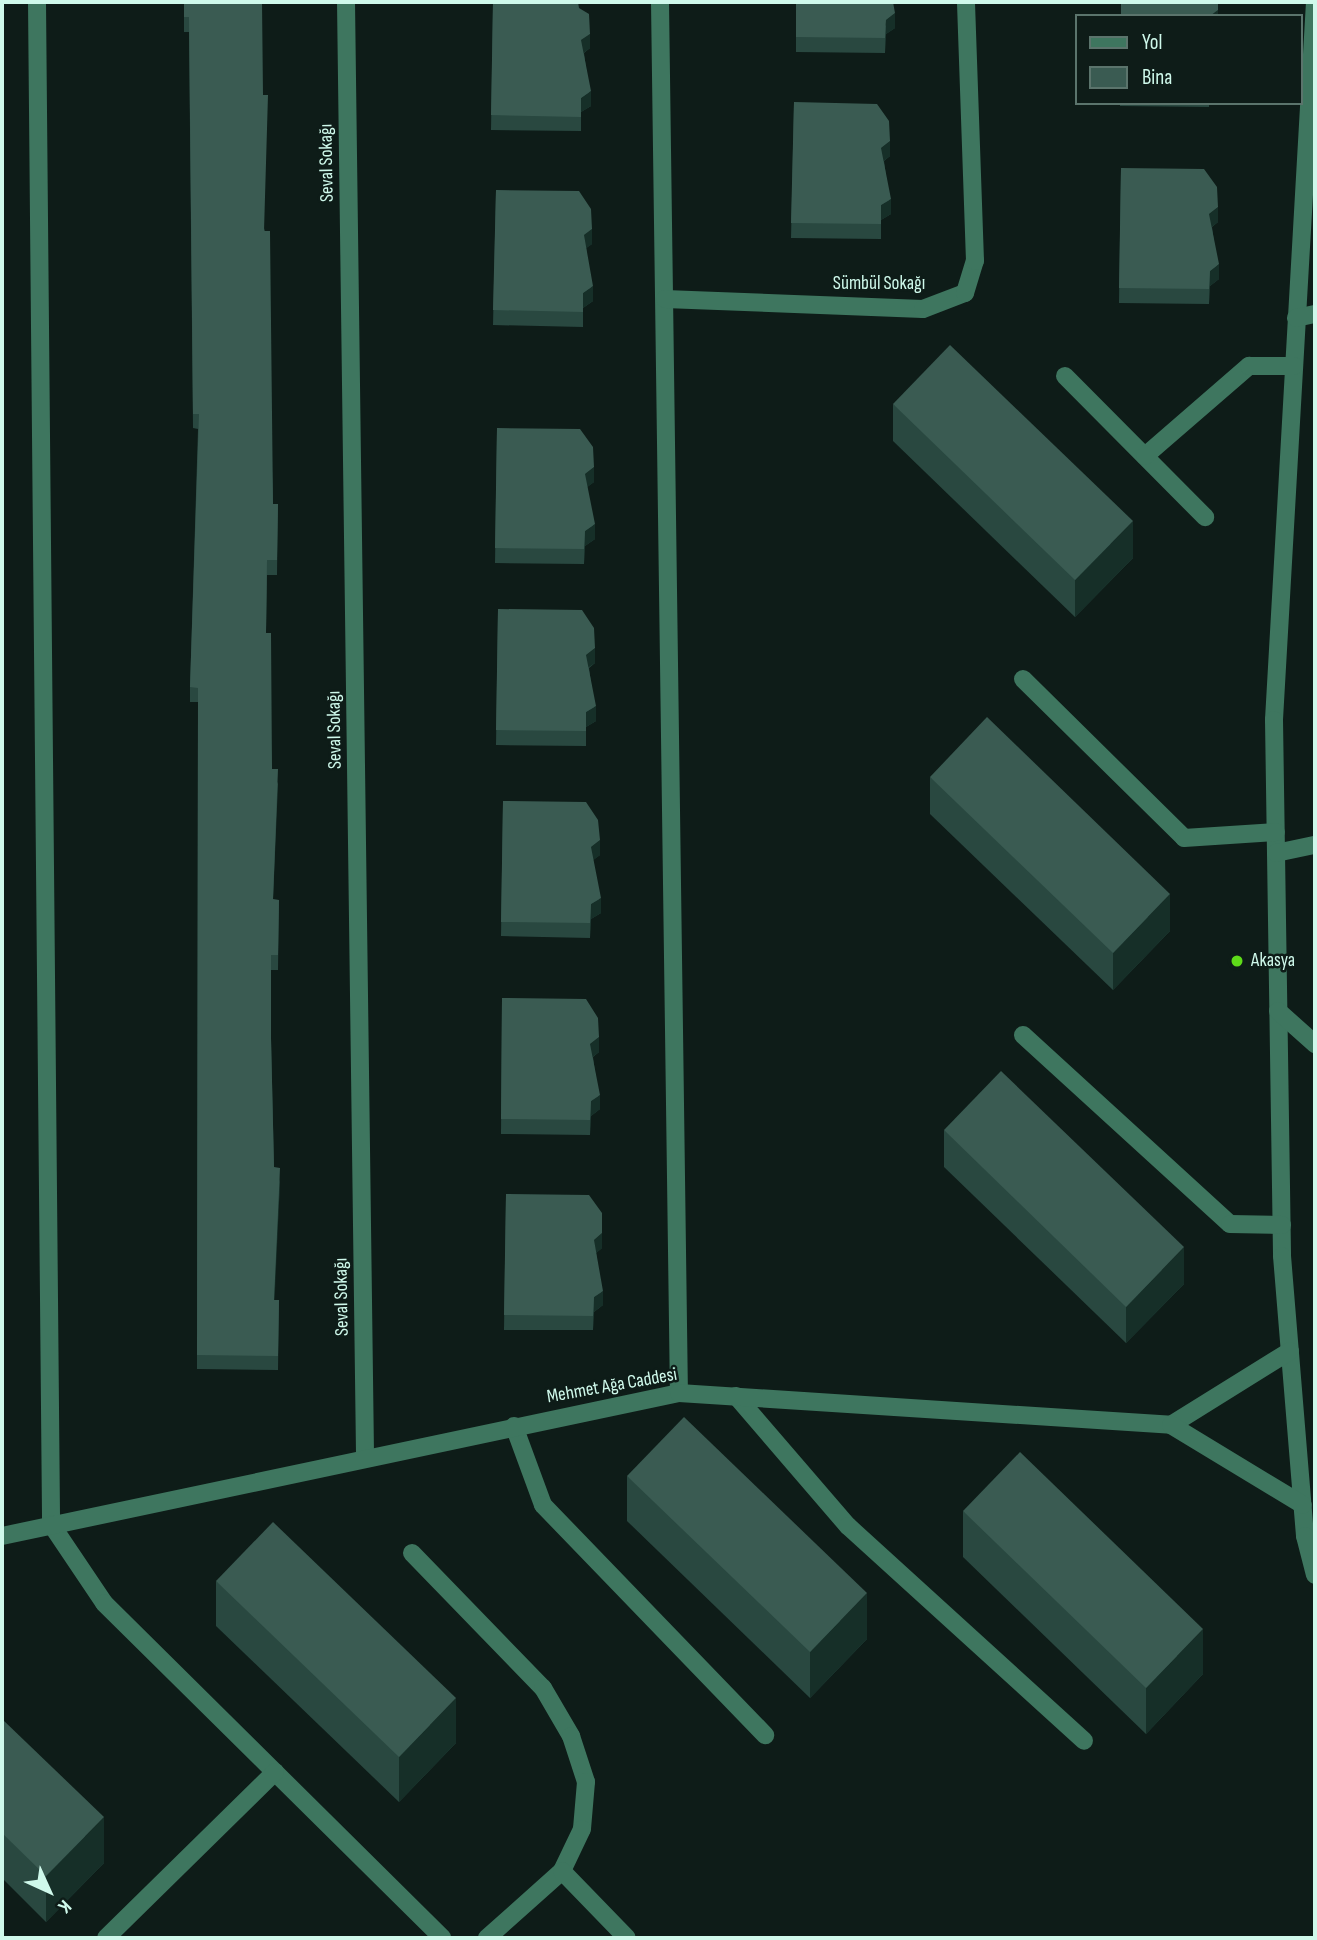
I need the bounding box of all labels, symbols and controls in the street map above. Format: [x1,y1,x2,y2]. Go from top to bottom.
legend [1076,14,1303,105]
text: Yol [1142,30,1162,55]
text: Bina [1142,65,1172,90]
street label: Seval Sokağı [315,124,339,202]
street label: Sümbül Sokağı [833,273,925,295]
street label: Seval Sokağı [323,691,347,769]
place label: Akasya [1251,950,1295,972]
marker: Akasya [1229,953,1245,969]
street label: Seval Sokağı [330,1258,354,1336]
street label: Mehmet Ağa Caddesi [545,1363,679,1409]
north arrow [14,1856,84,1926]
text: K [53,1895,76,1918]

